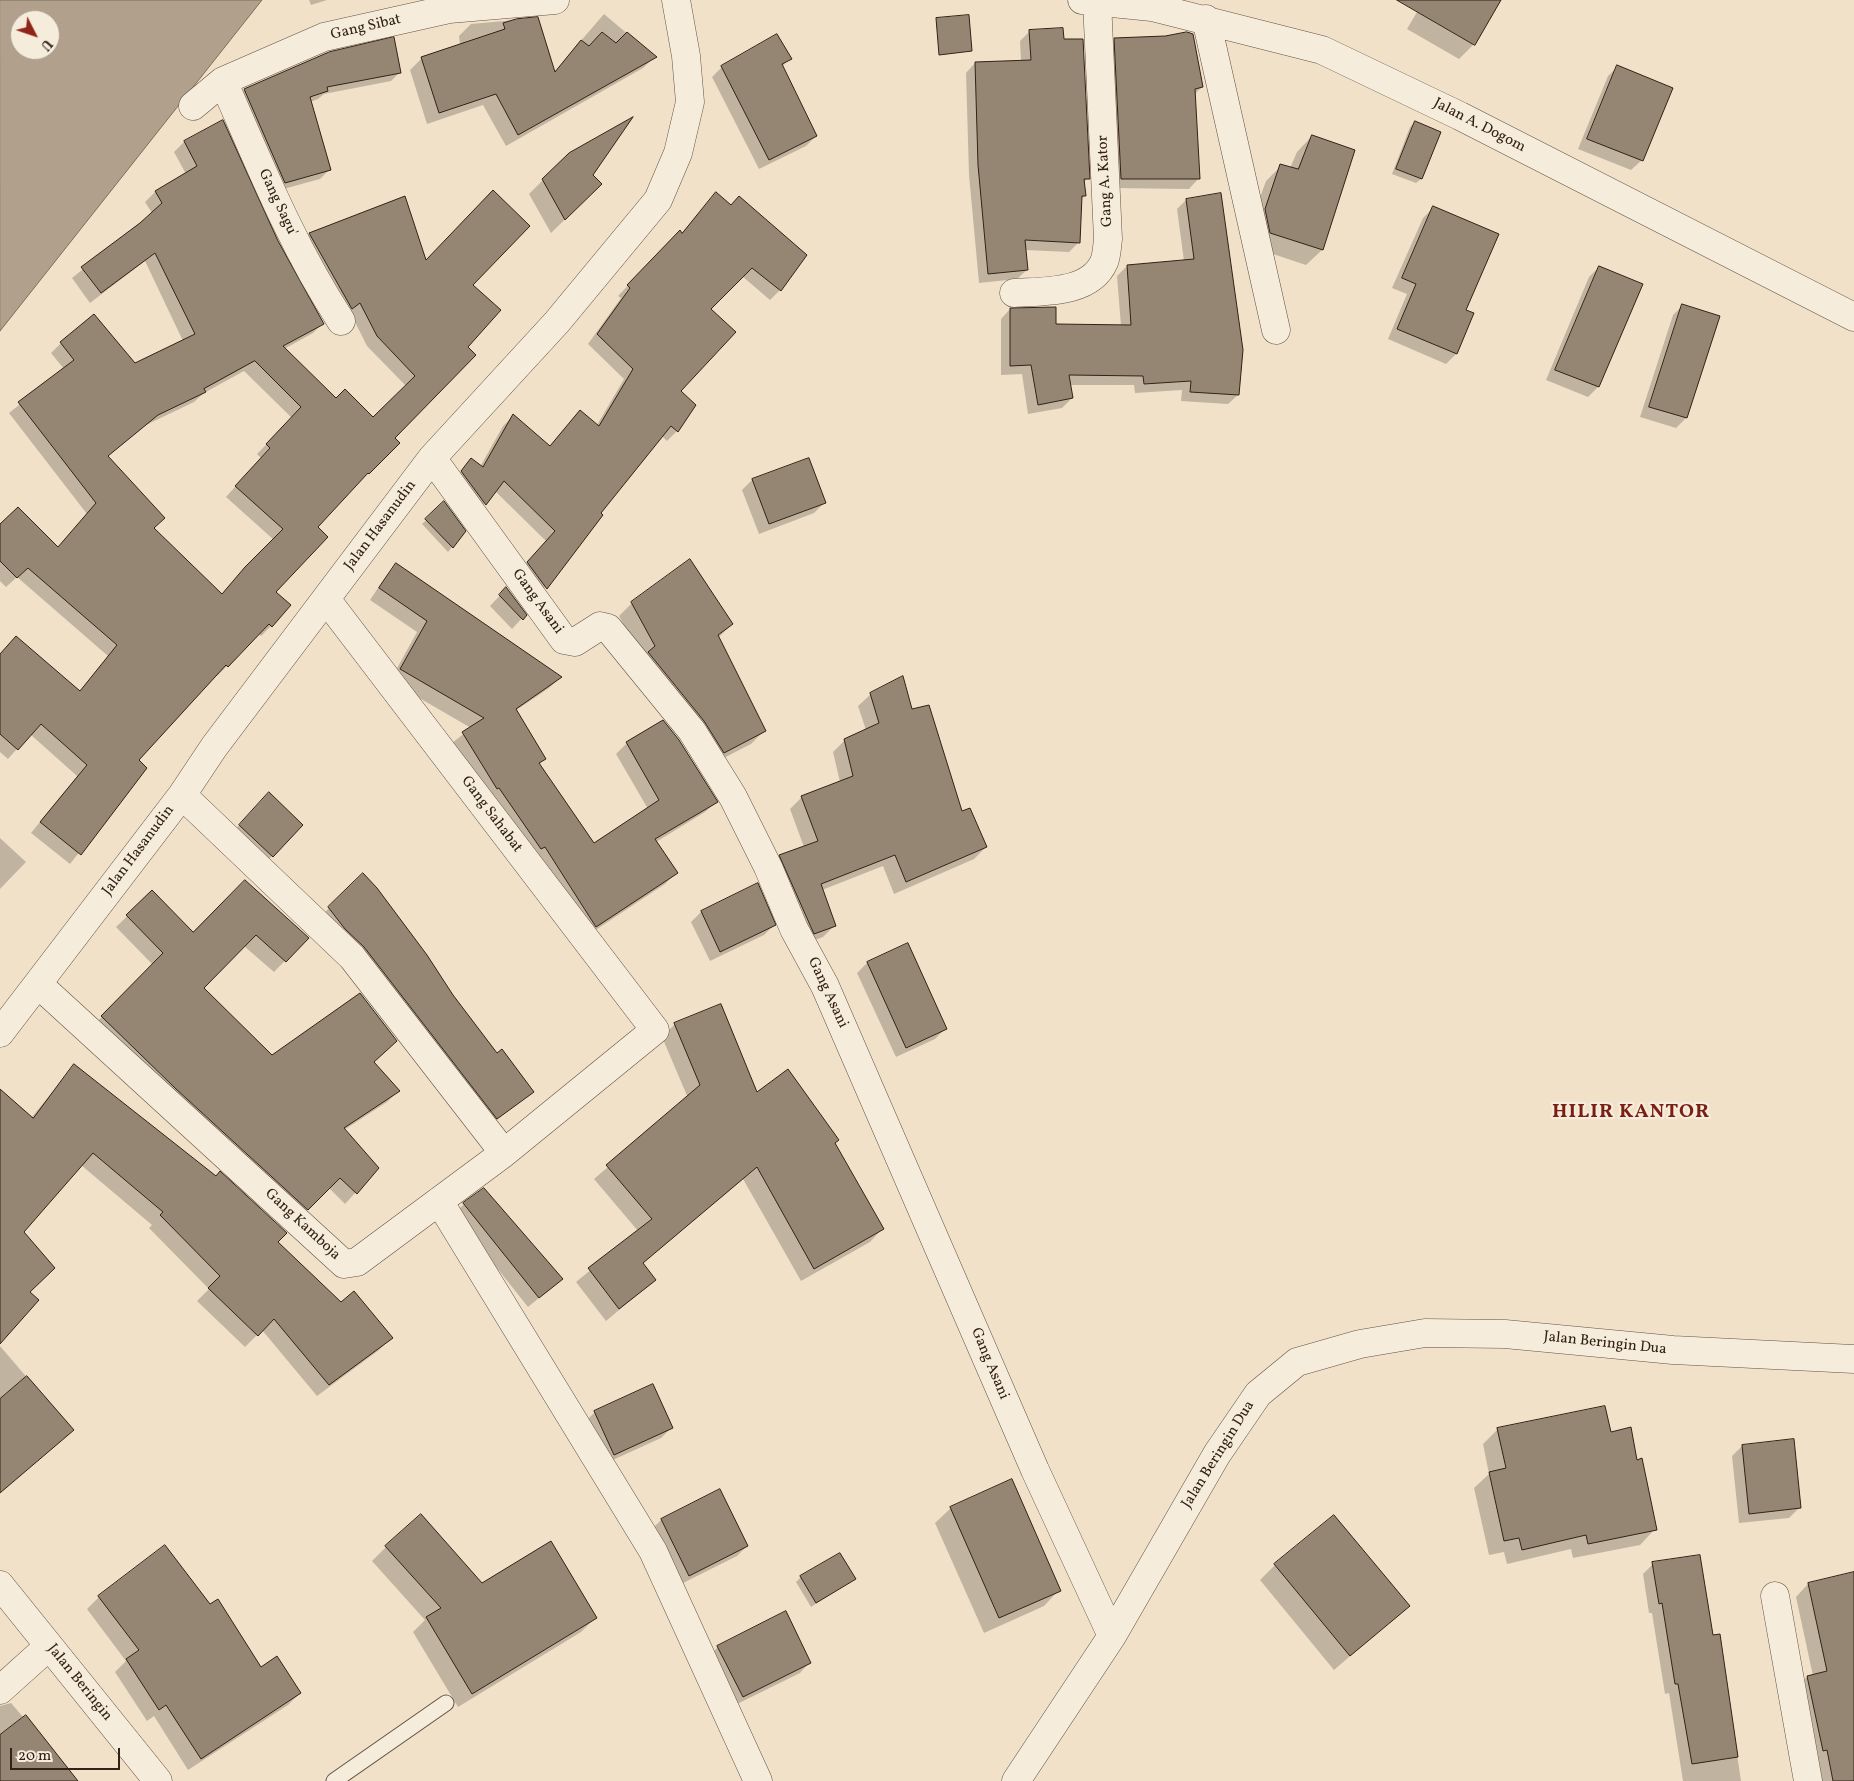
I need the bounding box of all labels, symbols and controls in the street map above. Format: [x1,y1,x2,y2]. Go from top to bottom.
north arrow [10,10,60,60]
street label: Gang Sibat [329,11,403,45]
text: U [36,35,56,54]
street label: Jalan A. Dogom [1430,95,1528,157]
street label: Gang A. Kator [1095,135,1117,227]
street label: Gang Sagu' [254,167,300,239]
street label: Jalan Hasanudin [341,477,421,575]
street label: Gang Asani [507,566,567,638]
street label: Gang Sahabat [456,773,526,857]
street label: Jalan Hasanudin [99,802,179,900]
street label: Gang Asani [803,955,851,1031]
district label: HILIR KANTOR [1551,1101,1711,1125]
street label: Gang Kamboja [260,1185,344,1265]
street label: Gang Asani [966,1326,1012,1402]
street label: Jalan Beringin Dua [1543,1329,1667,1359]
street label: Jalan Beringin Dua [1179,1398,1259,1512]
street label: Jalan Beringin [43,1641,115,1725]
scale bar [12,1738,122,1770]
text: 20 m [18,1746,51,1767]

